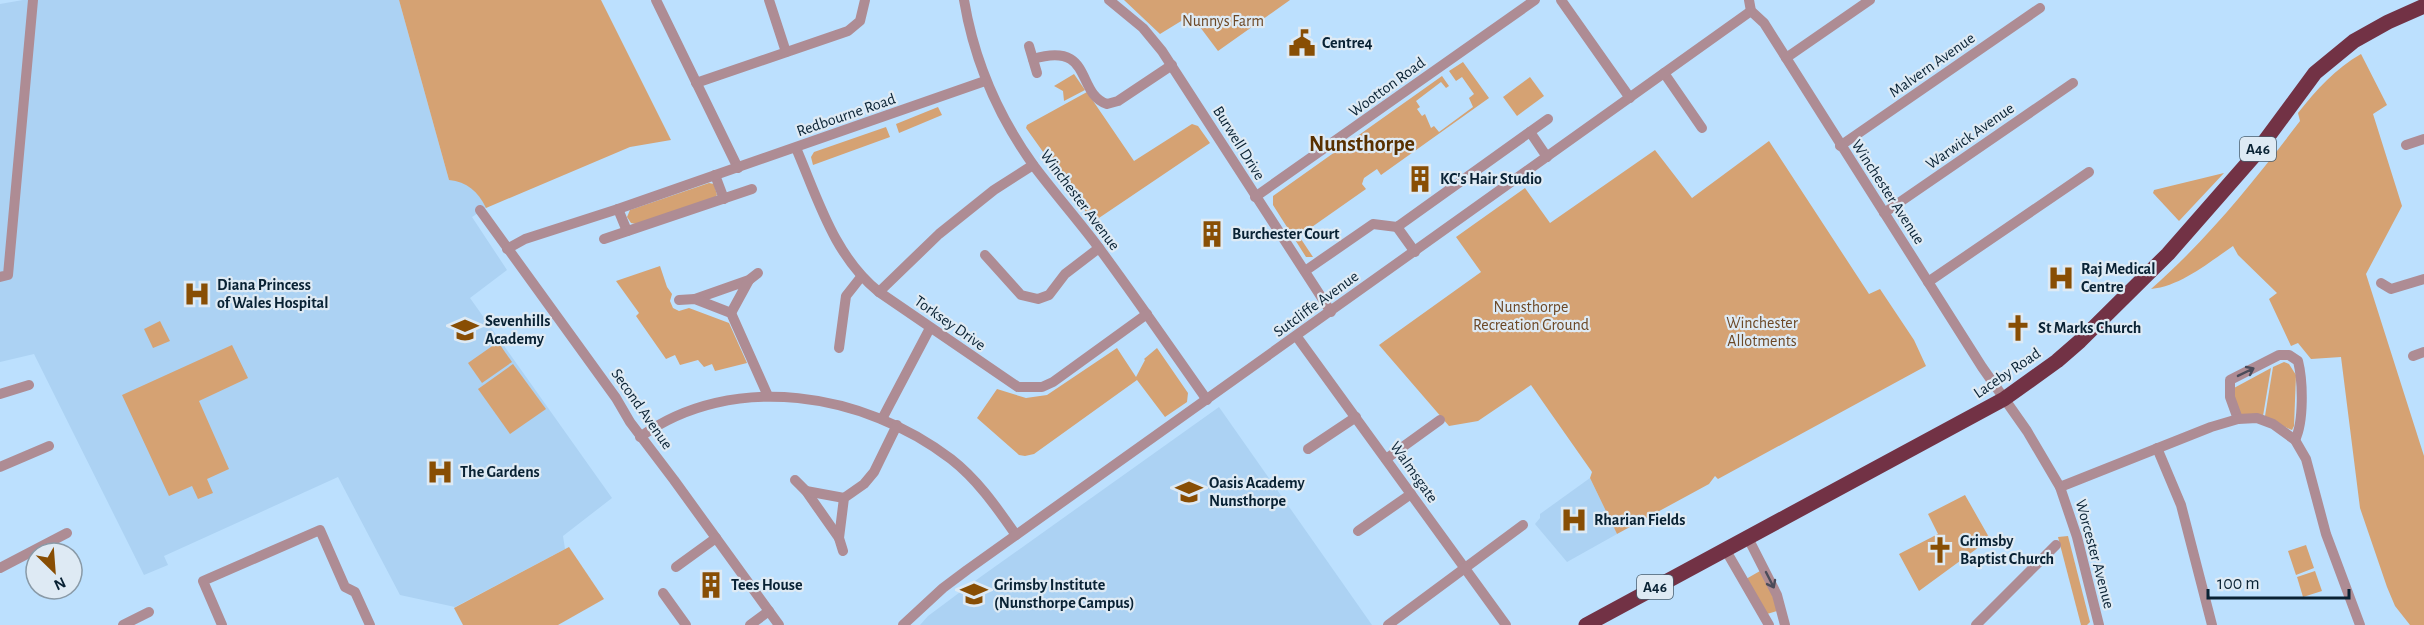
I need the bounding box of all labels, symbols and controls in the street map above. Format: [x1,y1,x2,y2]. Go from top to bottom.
park label: Nunnys Farm [1182,13,1264,30]
public building icon: Centre4 [1287,28,1317,58]
street label: Malvern Avenue [1886,30,1978,100]
place label: Centre4 [1322,35,1373,51]
street label: Wootton Road [1346,54,1428,120]
street label: Redbourne Road [795,91,897,139]
street label: Warwick Avenue [1923,100,2017,172]
street label: Burwell Drive [1210,103,1268,183]
district label: Nunsthorpe [1309,133,1415,155]
street label: Winchester Avenue [1848,137,1928,247]
road number: A46 [2240,137,2276,161]
street label: Winchester Avenue [1037,147,1123,253]
building icon: KC's Hair Studio [1405,164,1435,194]
place label: KC's Hair Studio [1440,171,1542,187]
building icon: Burchester Court [1197,219,1227,249]
place label: Burchester Court [1232,226,1340,242]
place label: Raj Medical Centre [2081,261,2155,295]
hospital icon: Raj Medical Centre [2046,263,2076,293]
street label: Sutcliffe Avenue [1271,268,1361,340]
place label: Diana Princess of Wales Hospital [217,277,328,311]
hospital icon: Diana Princess of Wales Hospital [182,279,212,309]
street label: Torksey Drive [911,293,989,354]
park label: Nunsthorpe Recreation Ground [1473,299,1589,333]
place label: Sevenhills Academy [485,313,550,348]
church icon: St Marks Church [2003,313,2033,343]
school or university icon: Sevenhills Academy [450,315,480,345]
park label: Winchester Allotments [1726,315,1799,349]
place label: St Marks Church [2038,320,2141,336]
street label: Laceby Road [1971,345,2044,402]
one-way arrow [2237,365,2255,377]
street label: Second Avenue [608,366,676,452]
street label: Walmsgate [1387,438,1441,506]
hospital icon: The Gardens [425,457,455,487]
place label: The Gardens [460,464,540,480]
place label: Oasis Academy Nunsthorpe [1209,475,1305,509]
school or university icon: Oasis Academy Nunsthorpe [1174,477,1204,507]
street label: Worcester Avenue [2073,498,2117,610]
hospital icon: Rharian Fields [1559,505,1589,535]
place label: Rharian Fields [1594,512,1685,528]
place label: Grimsby Baptist Church [1960,533,2054,567]
church icon: Grimsby Baptist Church [1925,535,1955,565]
north arrow [24,541,84,601]
scale bar [2208,562,2349,600]
building icon: Tees House [696,570,726,600]
one-way arrow [1765,570,1776,588]
text: N [51,574,68,593]
road number: A46 [1637,575,1673,599]
text: 100 m [2217,575,2260,593]
place label: Tees House [731,577,803,593]
place label: Grimsby Institute (Nunsthorpe Campus) [994,577,1134,611]
school or university icon: Grimsby Institute (Nunsthorpe Campus) [959,579,989,609]

